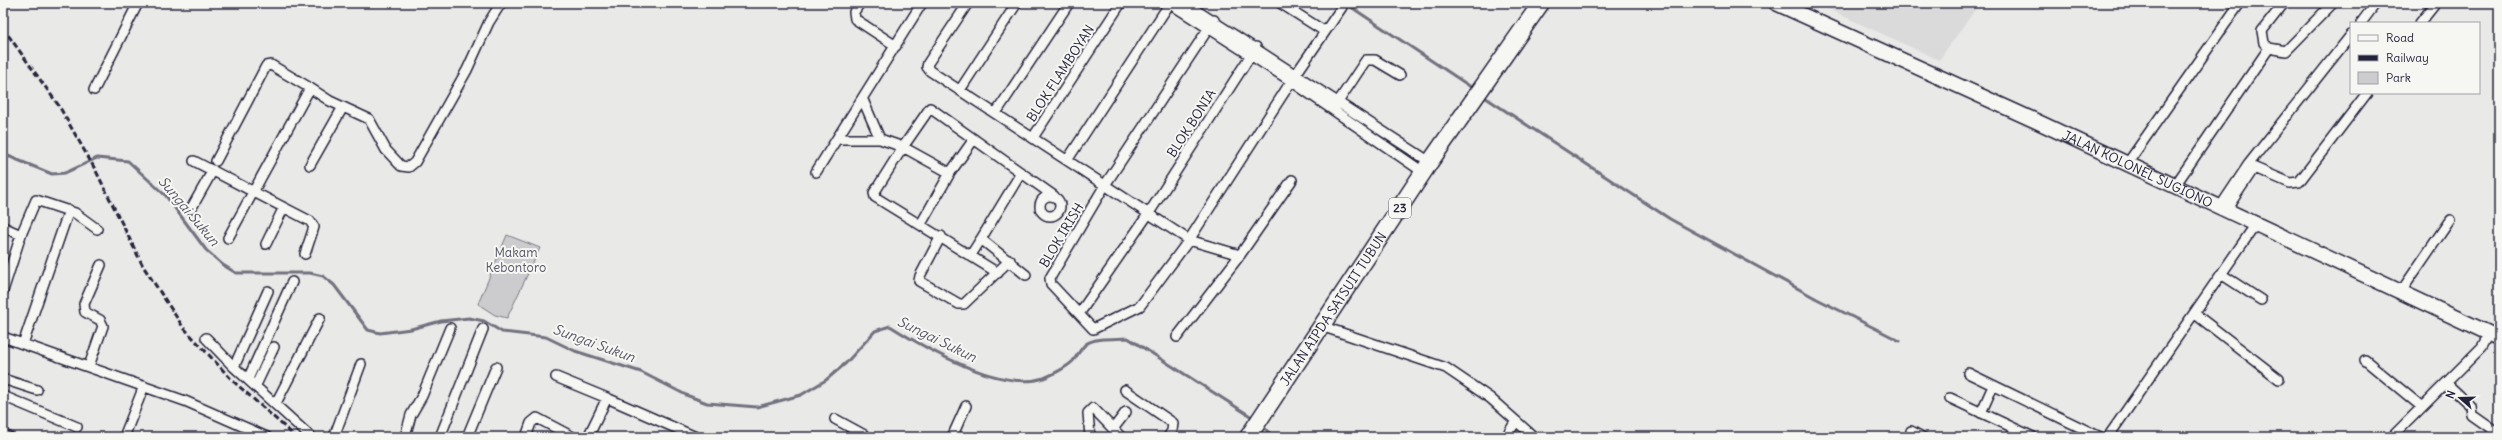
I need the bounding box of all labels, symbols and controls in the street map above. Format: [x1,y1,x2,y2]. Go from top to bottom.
street label: BLOK FLAMBOYAN [1023,22,1098,125]
legend [2350,22,2480,94]
text: Road [2386,30,2414,45]
text: Railway [2386,50,2429,65]
text: Park [2386,70,2411,85]
street label: BLOK BONIA [1163,86,1220,161]
street label: JALAN KOLONEL SUGIONO [2060,127,2215,212]
water label: Sungai Sukun [155,172,224,250]
road number: 23 [1389,198,1411,218]
street label: BLOK IRISH [1035,200,1087,271]
street label: JALAN AIPDA SATSUIT TUBUN [1276,229,1390,389]
park label: Makam Kebontoro [486,244,546,276]
water label: Sungai Sukun [895,312,980,366]
water label: Sungai Sukun [551,320,638,366]
north arrow [2440,378,2480,418]
text: N [2443,389,2458,401]

